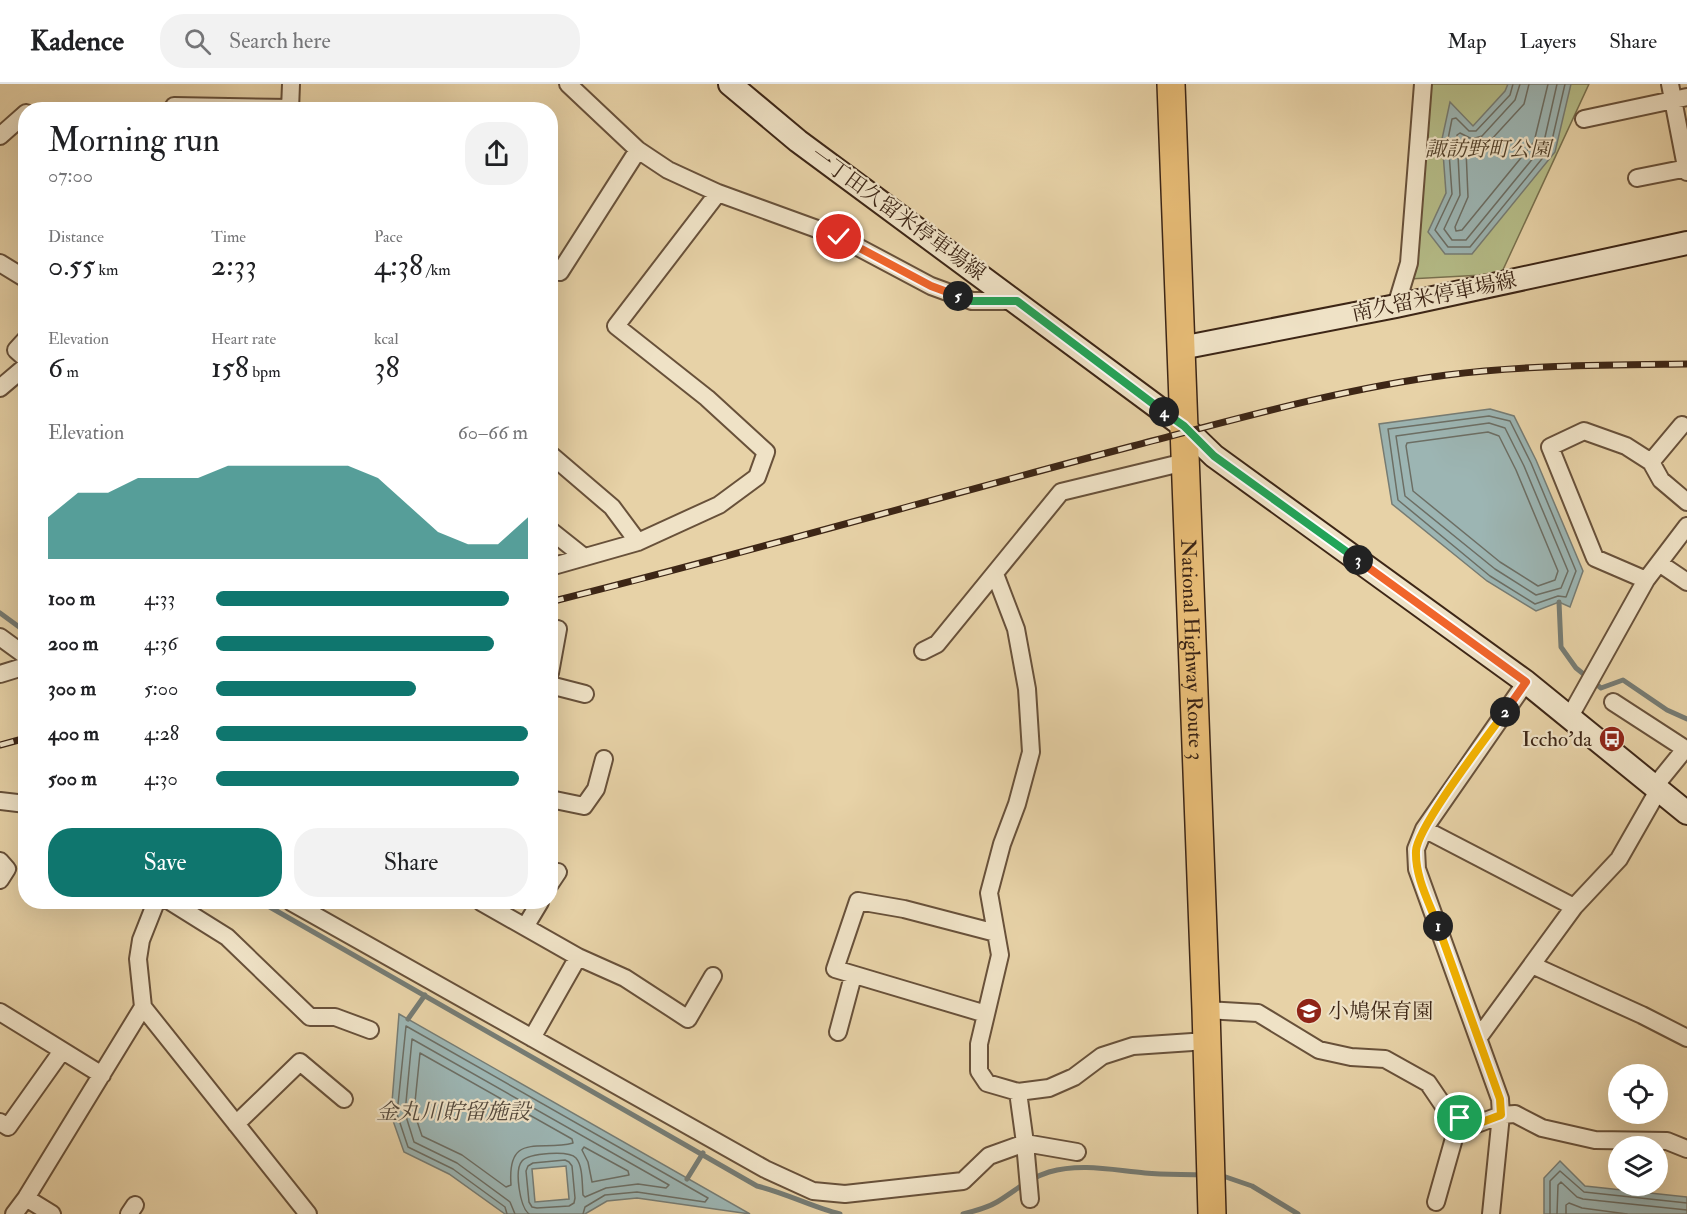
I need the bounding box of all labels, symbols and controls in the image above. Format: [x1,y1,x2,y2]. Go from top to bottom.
search box [160,14,580,68]
text: Kadence [30,24,124,59]
icon: search [181,25,214,58]
text: Search here [229,27,331,55]
text: Map [1447,28,1487,55]
text: Layers [1520,28,1576,55]
text: Share [1609,28,1657,55]
text: Morning run [48,120,220,161]
button: share [465,122,528,185]
park label: 諏訪野町公園 [1425,136,1554,163]
street label: 一丁田久留米停車場線 [805,141,991,287]
text: 07:00 [48,163,93,188]
pin [813,211,864,262]
icon: check [822,220,855,253]
text: Distance [48,227,104,247]
text: Time [211,227,246,247]
text: Pace [374,227,403,247]
text: 0.55 [48,247,95,284]
text: 2:33 [211,247,257,284]
text: 4:38 [374,247,423,284]
text: km [95,260,119,280]
text: /km [423,260,451,280]
street label: 南久留米停車場線 [1349,266,1519,328]
pin: 5 [943,281,973,311]
text: 5 [954,286,962,306]
text: Elevation [48,329,109,349]
text: Heart rate [211,329,276,349]
text: kcal [374,329,399,349]
text: 6 [48,349,63,386]
text: 158 [211,349,249,386]
text: 38 [374,349,400,386]
text: m [63,362,79,382]
text: bpm [249,362,281,382]
pin: 4 [1149,397,1179,427]
text: 4 [1160,402,1168,422]
text: Elevation [48,420,124,445]
text: 60–66 m [458,420,528,445]
street label: National Highway Route 3 [1175,538,1210,761]
pin: 3 [1343,545,1373,575]
text: 3 [1355,550,1361,570]
text: 100 m [48,586,95,611]
text: 4:33 [144,586,175,611]
text: 200 m [48,631,98,656]
text: 4:36 [144,631,178,656]
text: 300 m [48,676,96,701]
text: 5:00 [144,676,178,701]
pin: 2 [1490,697,1520,727]
text: 2 [1501,702,1509,722]
text: 400 m [48,721,99,746]
text: 4:28 [144,721,179,746]
bus stop icon: Iccho'da [1597,724,1627,754]
place label: Iccho'da [1522,726,1592,753]
text: 500 m [48,766,97,791]
text: 4:30 [144,766,178,791]
button: Save [48,828,282,897]
button: Share [294,828,528,897]
pin: 1 [1423,911,1453,941]
text: 1 [1435,916,1441,936]
school or university icon: 小鳩保育園 [1294,996,1324,1026]
place label: 小鳩保育園 [1328,998,1433,1025]
map controls [1608,1064,1668,1196]
button: locate [1608,1064,1668,1124]
pin [1434,1092,1485,1143]
water label: 金丸川貯留施設 [376,1098,533,1126]
icon: arrive [1443,1101,1476,1134]
button: layers [1608,1136,1668,1196]

